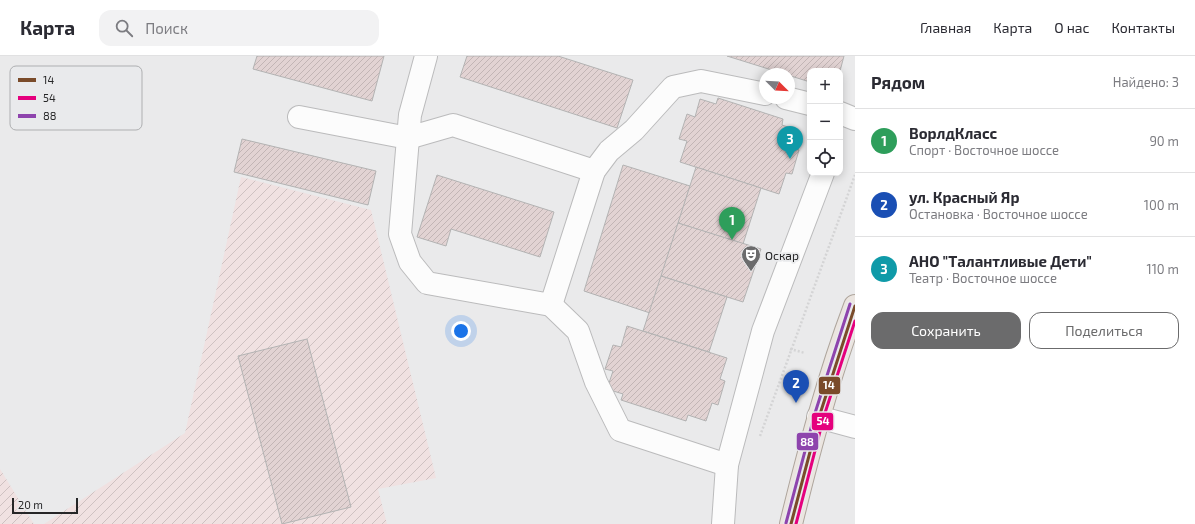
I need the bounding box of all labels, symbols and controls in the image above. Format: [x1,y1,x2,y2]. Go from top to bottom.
search box [99,10,379,46]
text: Карта [20,16,75,39]
icon: search [113,17,135,39]
text: Поиск [145,19,188,37]
text: Главная [920,19,971,36]
text: Карта [993,19,1032,36]
text: О нас [1054,19,1090,36]
text: Контакты [1112,19,1175,36]
legend [10,66,142,130]
north arrow [759,68,795,104]
map controls [807,68,843,176]
button: + [807,68,843,104]
text: Рядом [871,72,925,92]
text: 14 [43,73,54,86]
text: Найдено: 3 [1113,74,1179,90]
text: 54 [43,91,56,104]
button: − [807,104,843,140]
text: 88 [43,109,56,122]
text: ВорлдКласс [909,124,997,142]
pin: 3 [777,126,803,159]
text: 1 [881,133,887,149]
text: 90 m [1149,133,1179,149]
button: locate [807,140,843,176]
text: Спорт · Восточное шоссе [909,142,1059,158]
text: ул. Красный Яр [909,188,1020,206]
text: 2 [880,197,888,213]
text: 100 m [1144,197,1179,213]
text: Остановка · Восточное шоссе [909,206,1088,222]
pin: 1 [719,207,745,240]
theatre icon: Оскар [740,244,762,272]
place label: Оскар [765,248,799,262]
text: АНО "Талантливые Дети" [909,252,1092,270]
text: 3 [880,261,888,277]
text: 110 m [1147,261,1179,277]
text: Театр · Восточное шоссе [909,270,1057,286]
button: Сохранить [871,312,1021,349]
button: Поделиться [1029,312,1179,349]
your location [451,321,471,341]
pin: 2 [783,370,809,403]
line badge: 14 [818,376,841,395]
text: 14 [823,378,835,391]
line badge: 54 [811,412,834,431]
text: 54 [816,414,830,427]
line badge: 88 [796,432,819,451]
text: 88 [800,435,814,448]
scale bar [12,496,78,515]
text: 20 m [18,498,43,511]

